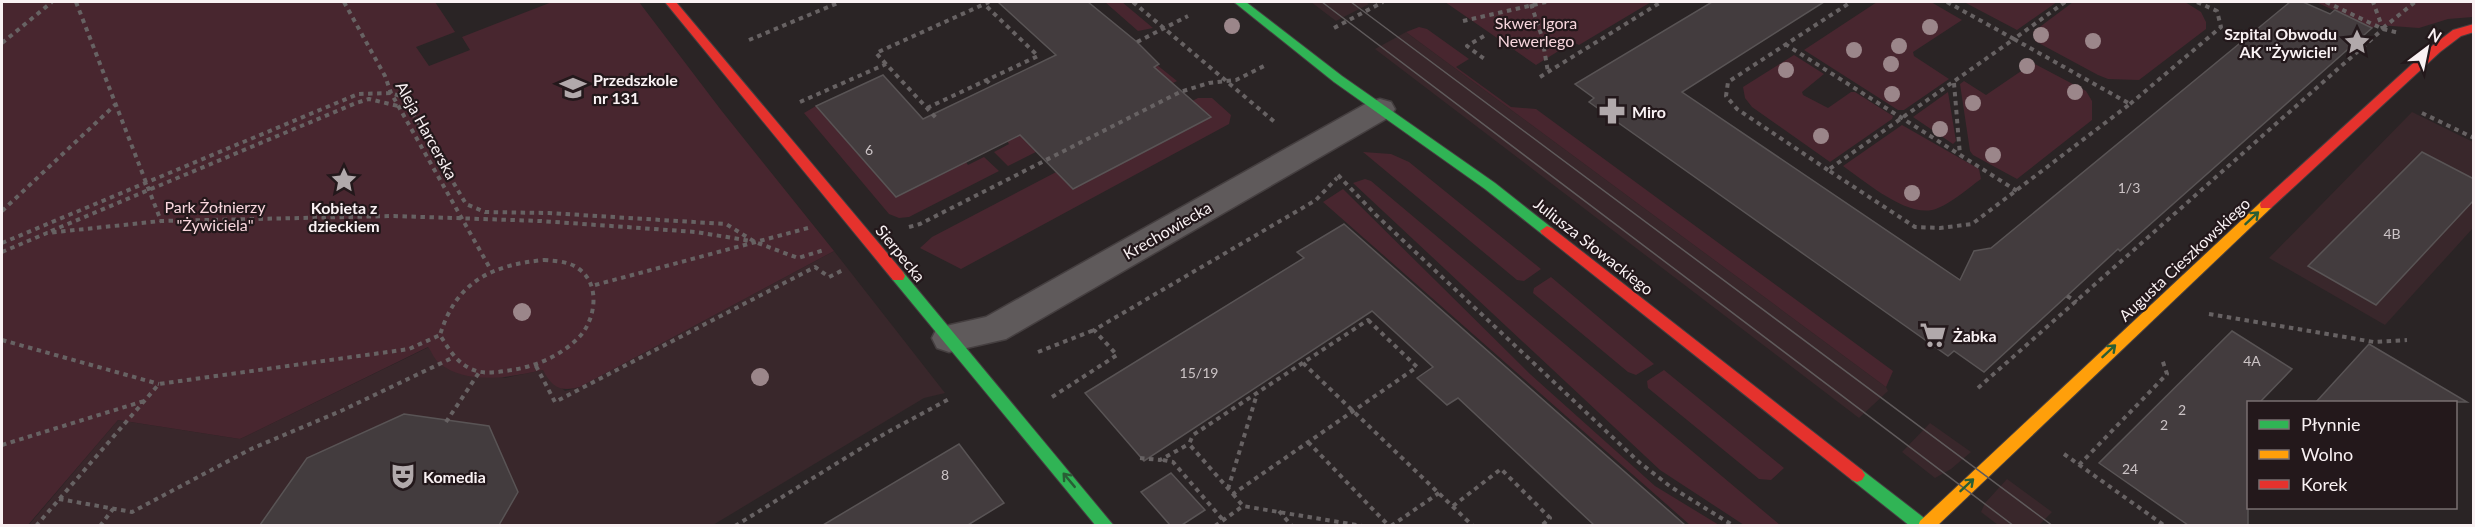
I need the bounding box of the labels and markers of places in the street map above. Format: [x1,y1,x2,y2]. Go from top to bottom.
place label: Szpital Obwodu AK "Żywiciel" [2224,24,2337,61]
place icon: Szpital Obwodu AK "Żywiciel" [2342,27,2372,57]
place label: Przedszkole nr 131 [593,70,678,107]
school or university icon: Przedszkole nr 131 [558,73,588,103]
pharmacy icon: Miro [1597,96,1627,126]
place label: Miro [1632,102,1666,121]
place icon: Kobieta z dzieckiem [329,165,359,195]
place label: Kobieta z dzieckiem [308,198,380,235]
supermarket icon: Żabka [1918,320,1948,350]
place label: Żabka [1953,326,1997,345]
theatre icon: Komedia [388,461,418,491]
place label: Komedia [423,467,486,486]

